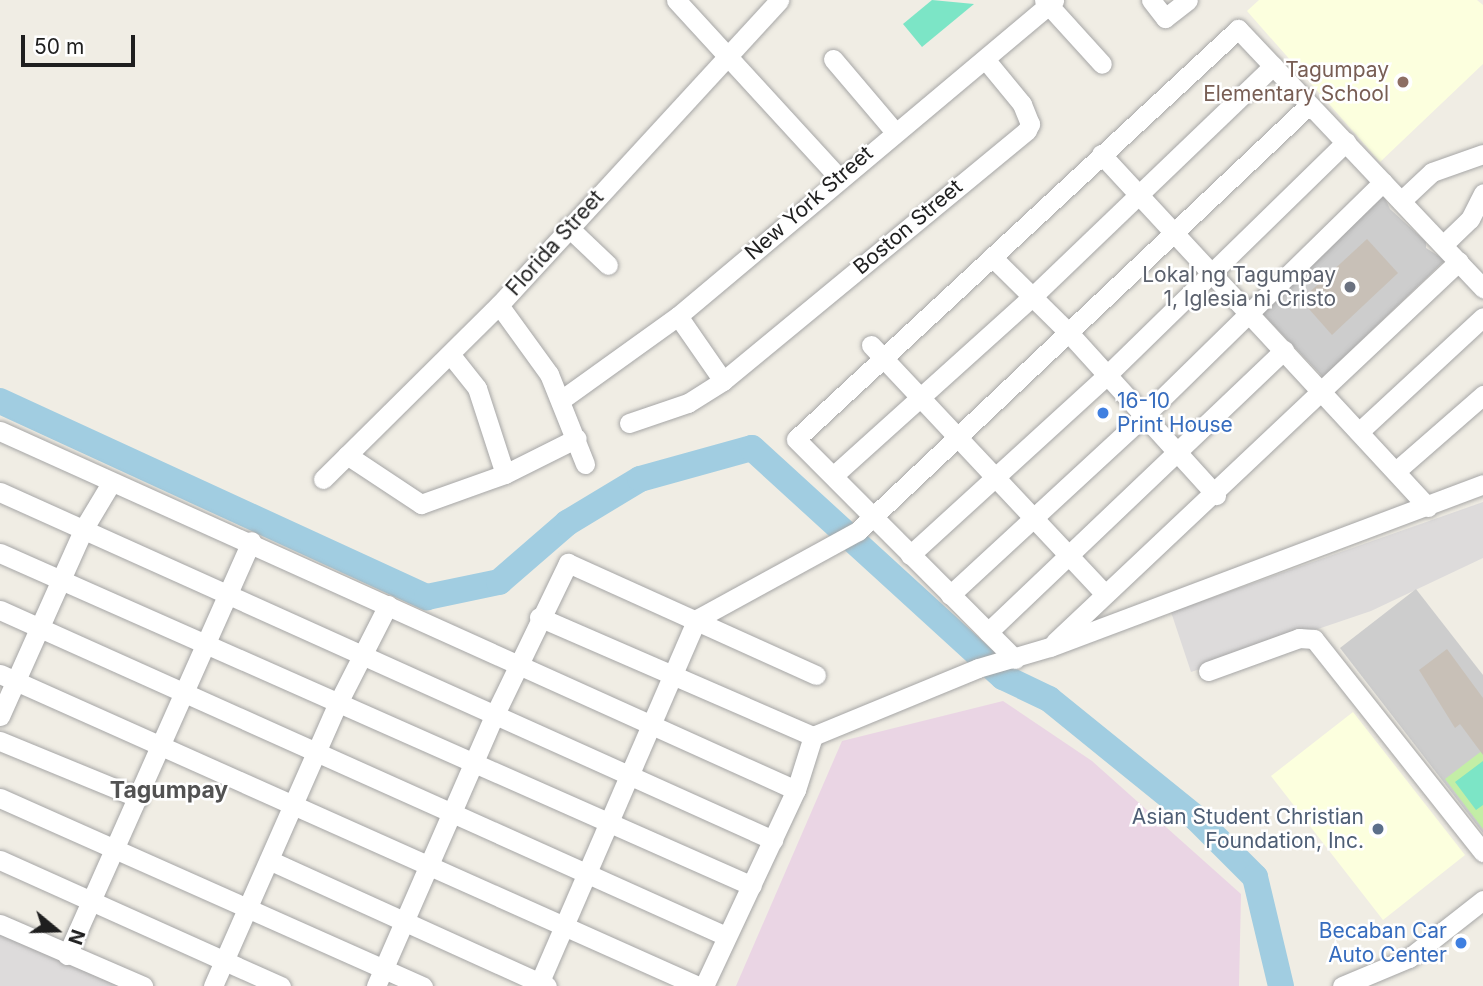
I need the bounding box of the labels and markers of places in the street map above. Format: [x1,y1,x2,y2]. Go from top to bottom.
place label: Tagumpay Elementary School [1203,57,1389,107]
marker: Tagumpay Elementary School [1395,74,1411,90]
place label: Lokal ng Tagumpay 1, Iglesia ni Cristo [1142,262,1336,312]
marker: Lokal ng Tagumpay 1, Iglesia ni Cristo [1342,279,1358,295]
place label: 16-10 Print House [1117,388,1233,438]
marker: 16-10 Print House [1095,405,1111,421]
place label: Asian Student Christian Foundation, Inc. [1132,804,1364,854]
marker: Asian Student Christian Foundation, Inc. [1370,821,1386,837]
place label: Becaban Car Auto Center [1319,918,1447,968]
marker: Becaban Car Auto Center [1453,935,1469,951]

